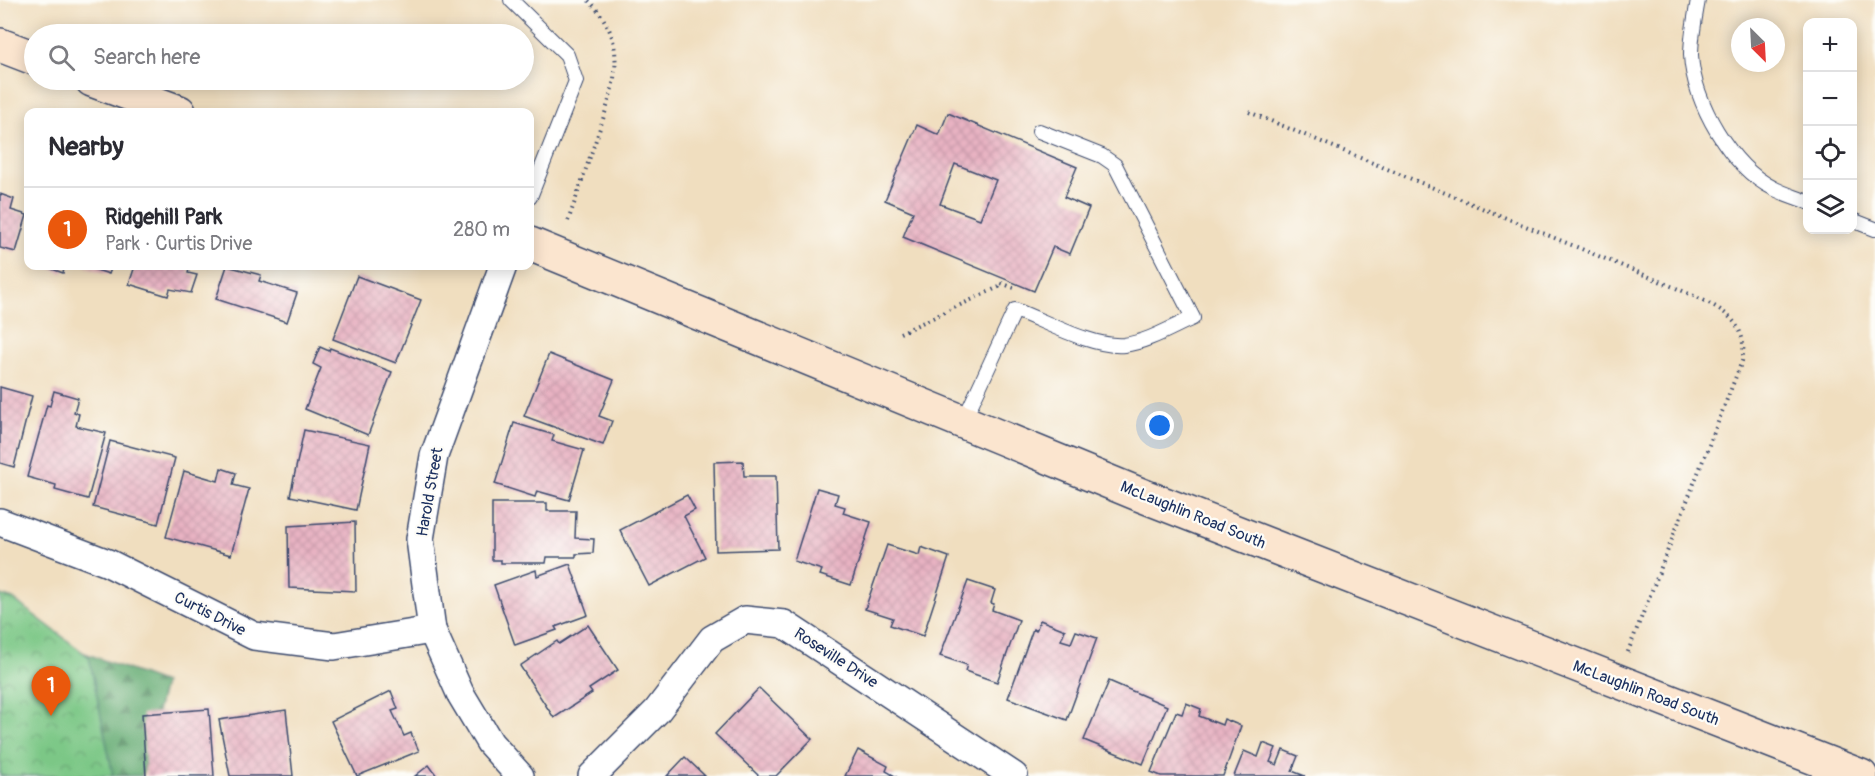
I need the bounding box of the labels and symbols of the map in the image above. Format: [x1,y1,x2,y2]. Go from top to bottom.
north arrow [1731,18,1785,72]
your location [1145,411,1174,440]
street label: Harold Street [412,445,448,538]
street label: McLaughlin Road South [1117,477,1269,553]
street label: Curtis Drive [171,587,249,641]
street label: Roseville Drive [790,623,882,693]
street label: McLaughlin Road South [1570,656,1722,730]
pin: 1 [32,666,70,716]

